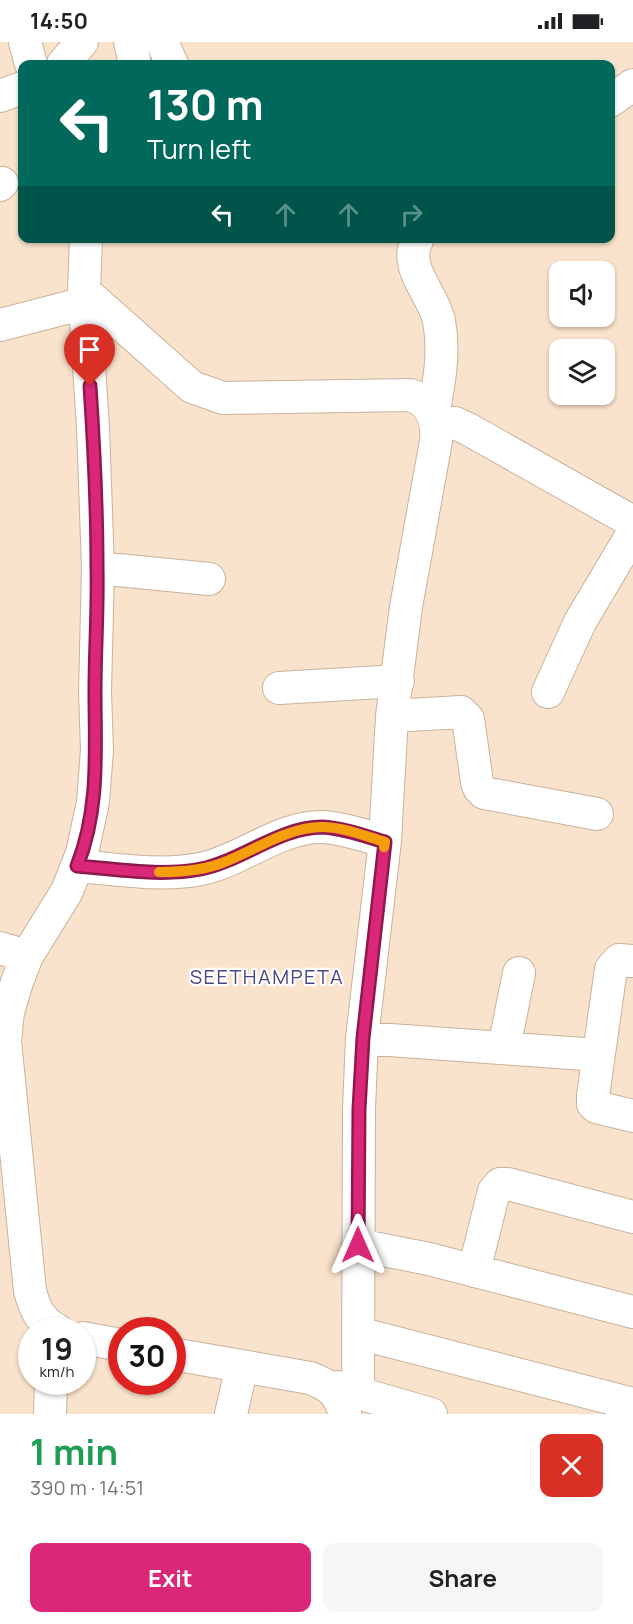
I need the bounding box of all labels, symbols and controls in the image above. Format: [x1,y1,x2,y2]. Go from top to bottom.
text: 14:50 [30,6,88,36]
text: 130 m [147,75,264,133]
icon: left [48,84,126,162]
text: Turn left [147,130,251,167]
icon: left [206,198,239,231]
icon: ahead [269,198,302,231]
icon: ahead [332,198,365,231]
icon: right [395,198,428,231]
map controls [549,261,615,405]
button: sound [549,261,615,327]
pin [64,324,115,386]
icon: arrive [73,333,106,366]
button: layers [549,339,615,405]
district label: SEETHAMPETA [190,963,344,990]
position arrow [326,1213,390,1277]
speed limit sign: 30 [108,1317,186,1395]
text: 19 [41,1328,73,1369]
text: km/h [40,1361,74,1382]
text: 1 min [30,1427,118,1476]
button: close [540,1434,603,1497]
text: 390 m · 14:51 [30,1474,144,1501]
button: Exit [30,1543,311,1612]
button: Share [323,1543,603,1612]

